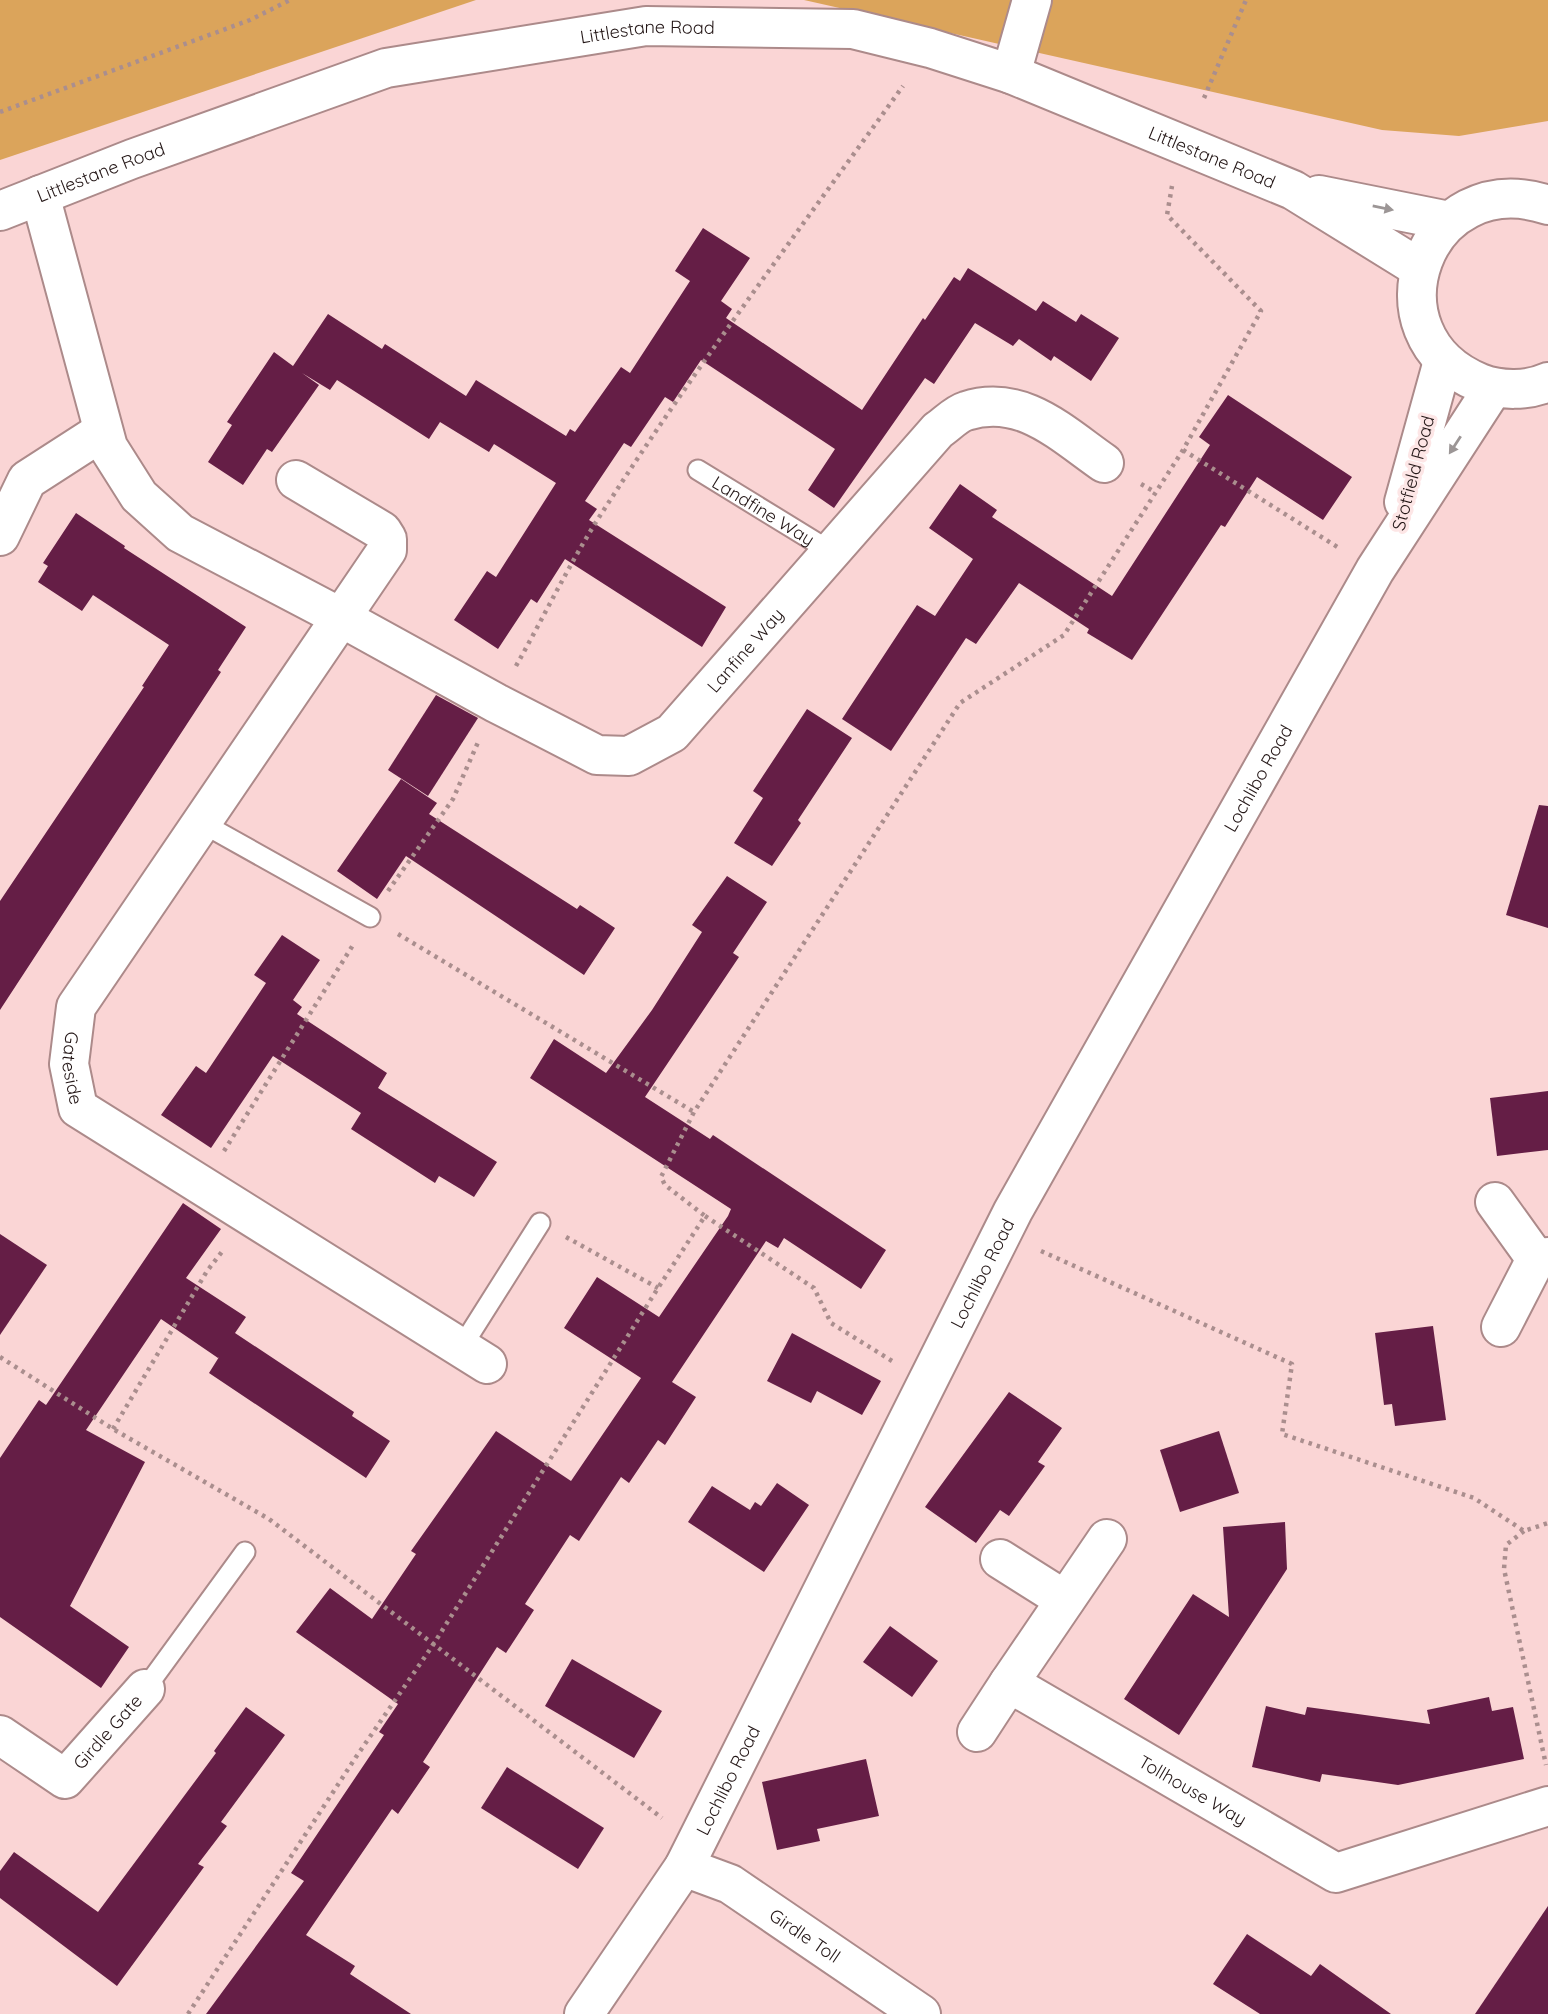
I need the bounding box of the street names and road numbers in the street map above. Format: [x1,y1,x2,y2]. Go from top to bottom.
street label: Littlestane Road [578,14,715,48]
street label: Littlestane Road [1145,120,1279,193]
street label: Littlestane Road [33,137,168,207]
street label: Stotfield Road [1387,413,1439,533]
street label: Landfine Way [708,470,819,550]
street label: Lanfine Way [702,603,788,697]
street label: Lochlibo Road [1218,720,1297,836]
street label: Gateside [57,1031,88,1106]
street label: Lochlibo Road [945,1215,1019,1332]
street label: Girdle Gate [68,1689,147,1774]
street label: Lochlibo Road [691,1722,765,1839]
street label: Tollhouse Way [1135,1750,1251,1830]
street label: Girdle Toll [765,1903,845,1967]

